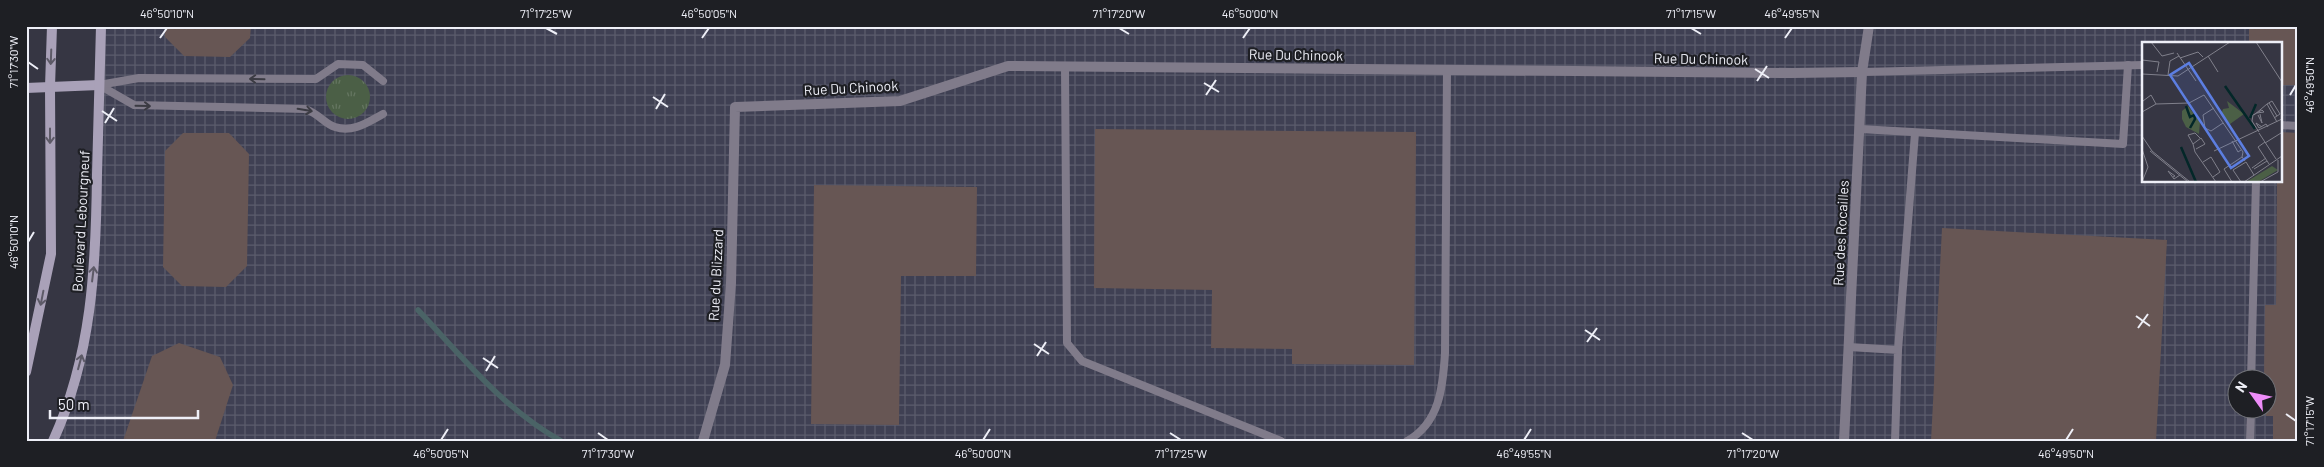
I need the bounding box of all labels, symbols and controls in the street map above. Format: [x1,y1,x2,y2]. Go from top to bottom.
text: 46°50'10"N [140,6,194,20]
text: 71°17'25"W [520,6,573,20]
text: 46°50'05"N [681,6,737,20]
text: 71°17'20"W [1093,6,1146,20]
text: 46°50'00"N [1222,6,1278,20]
text: 71°17'15"W [1666,6,1716,20]
text: 46°49'55"N [1764,6,1820,20]
text: 71°17'30"W [6,35,20,88]
inset map [2142,42,2282,182]
street label: Rue Du Chinook [1249,45,1343,64]
one-way arrow [46,49,55,65]
street label: Rue Du Chinook [1654,49,1748,68]
text: 46°49'50"N [2302,57,2316,113]
one-way arrow [249,74,266,84]
street label: Rue Du Chinook [803,77,899,98]
one-way arrow [134,101,150,110]
one-way arrow [297,106,313,116]
one-way arrow [45,128,55,144]
street label: Boulevard Lebourgneuf [68,150,93,292]
street label: Rue des Rocailles [1829,180,1852,286]
text: 46°50'10"N [6,215,20,269]
street label: Rue du Blizzard [705,229,726,321]
one-way arrow [88,267,98,283]
one-way arrow [37,289,47,305]
one-way arrow [76,354,85,370]
north arrow [2226,370,2276,420]
text: N [2231,378,2250,395]
scale bar [50,387,198,419]
text: 50 m [58,395,90,413]
text: 71°17'15"W [2302,396,2316,446]
text: 46°50'05"N [413,446,469,460]
text: 71°17'30"W [582,446,635,460]
text: 46°50'00"N [955,446,1011,460]
text: 71°17'25"W [1155,446,1208,460]
text: 46°49'55"N [1496,446,1552,460]
text: 71°17'20"W [1727,446,1780,460]
text: 46°49'50"N [2038,446,2094,460]

